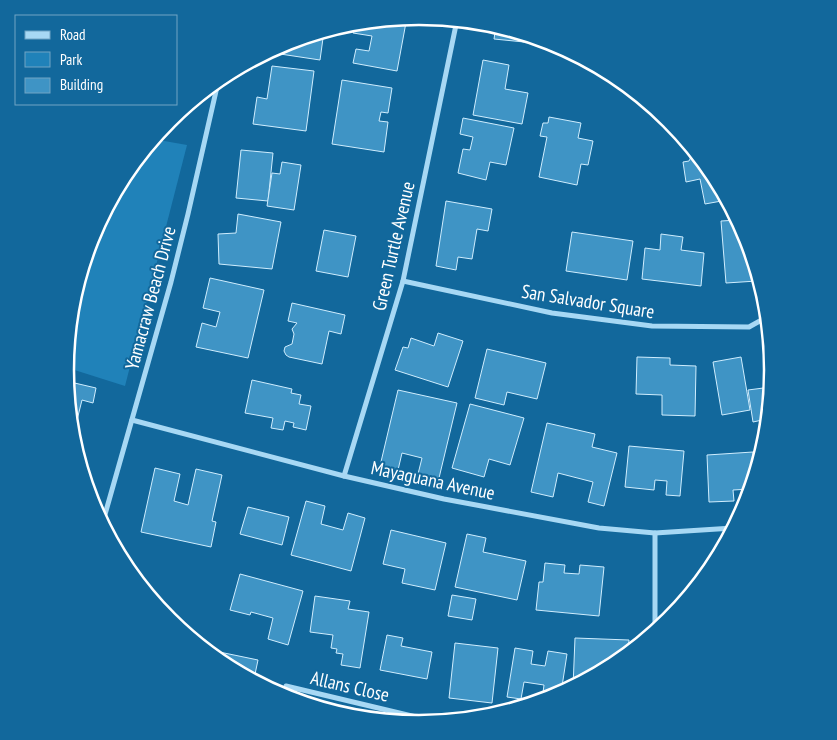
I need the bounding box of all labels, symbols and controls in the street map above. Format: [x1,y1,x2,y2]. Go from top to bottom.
legend [15,15,178,105]
text: Road [60,25,86,44]
text: Park [60,50,82,69]
text: Building [60,75,103,94]
street label: Green Turtle Avenue [366,179,420,313]
street label: Yamacraw Beach Drive [119,223,181,372]
street label: San Salvador Square [520,279,656,323]
street label: Mayaguana Avenue [369,455,497,505]
street label: Allans Close [308,665,392,707]

